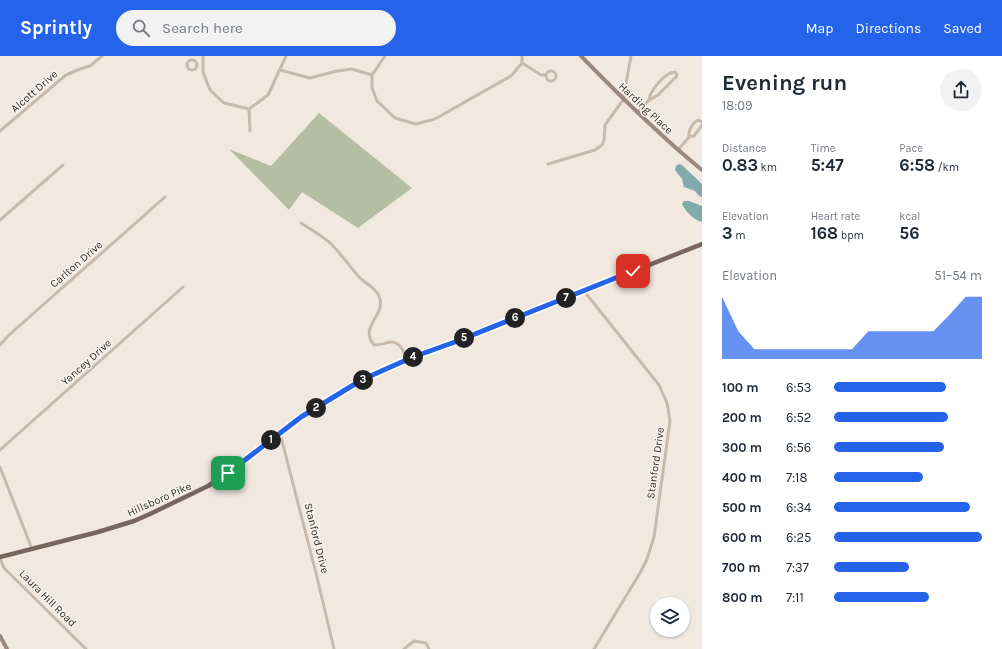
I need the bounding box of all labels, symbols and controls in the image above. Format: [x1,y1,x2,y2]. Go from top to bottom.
search box [116,10,396,46]
text: Sprintly [20,17,92,39]
icon: search [130,17,152,39]
text: Search here [162,19,243,37]
text: Map [806,20,834,37]
text: Directions [856,20,921,37]
text: Saved [943,20,982,37]
street label: Alcott Drive [8,67,61,115]
button: share [940,69,982,111]
text: Evening run [722,70,847,96]
street label: Harding Place [616,80,676,137]
text: 18:09 [722,98,753,113]
text: Distance [722,142,766,155]
text: Time [811,142,835,155]
text: Pace [899,142,923,155]
text: 0.83 [722,155,758,175]
text: 5:47 [811,155,844,175]
text: 6:58 [899,155,935,175]
text: km [758,161,777,174]
text: /km [935,161,959,174]
text: Elevation [722,210,769,223]
text: Heart rate [811,210,860,223]
text: kcal [899,210,920,223]
text: 3 [722,223,733,243]
text: 168 [811,223,838,243]
text: 56 [899,223,920,243]
text: m [733,229,745,242]
text: bpm [838,229,864,242]
street label: Carlton Drive [48,238,105,291]
pin [616,254,650,288]
icon: check [622,260,644,282]
text: Elevation [722,268,777,283]
text: 51–54 m [934,268,982,283]
pin: 7 [556,288,576,308]
text: 7 [563,291,569,304]
pin: 6 [505,308,525,328]
text: 6 [512,311,518,324]
pin: 5 [454,328,474,348]
text: 5 [461,331,467,344]
street label: Yancey Drive [59,336,114,388]
pin: 4 [403,347,423,367]
text: 4 [410,350,416,363]
pin: 3 [353,370,373,390]
text: 3 [360,373,366,386]
text: 100 m [722,380,759,395]
text: 6:53 [786,380,811,395]
pin: 2 [306,398,326,418]
text: 2 [313,401,319,414]
text: 200 m [722,410,762,425]
text: 6:52 [786,410,811,425]
street label: Stanford Drive [644,426,667,500]
pin: 1 [261,430,281,450]
text: 1 [269,433,273,446]
text: 300 m [722,440,762,455]
text: 6:56 [786,440,811,455]
pin [211,456,245,490]
icon: arrive [217,462,239,484]
text: 400 m [722,470,762,485]
text: 7:18 [786,470,807,485]
street label: Hillsboro Pike [125,479,194,519]
text: 500 m [722,500,762,515]
text: 6:34 [786,500,811,515]
street label: Stanford Drive [301,502,332,575]
text: 600 m [722,530,762,545]
text: 6:25 [786,530,811,545]
text: 700 m [722,560,761,575]
text: 7:37 [786,560,809,575]
street label: Laura Hill Road [16,567,79,630]
text: 800 m [722,590,762,605]
text: 7:11 [786,590,804,605]
map controls [650,597,690,637]
button: layers [650,597,690,637]

